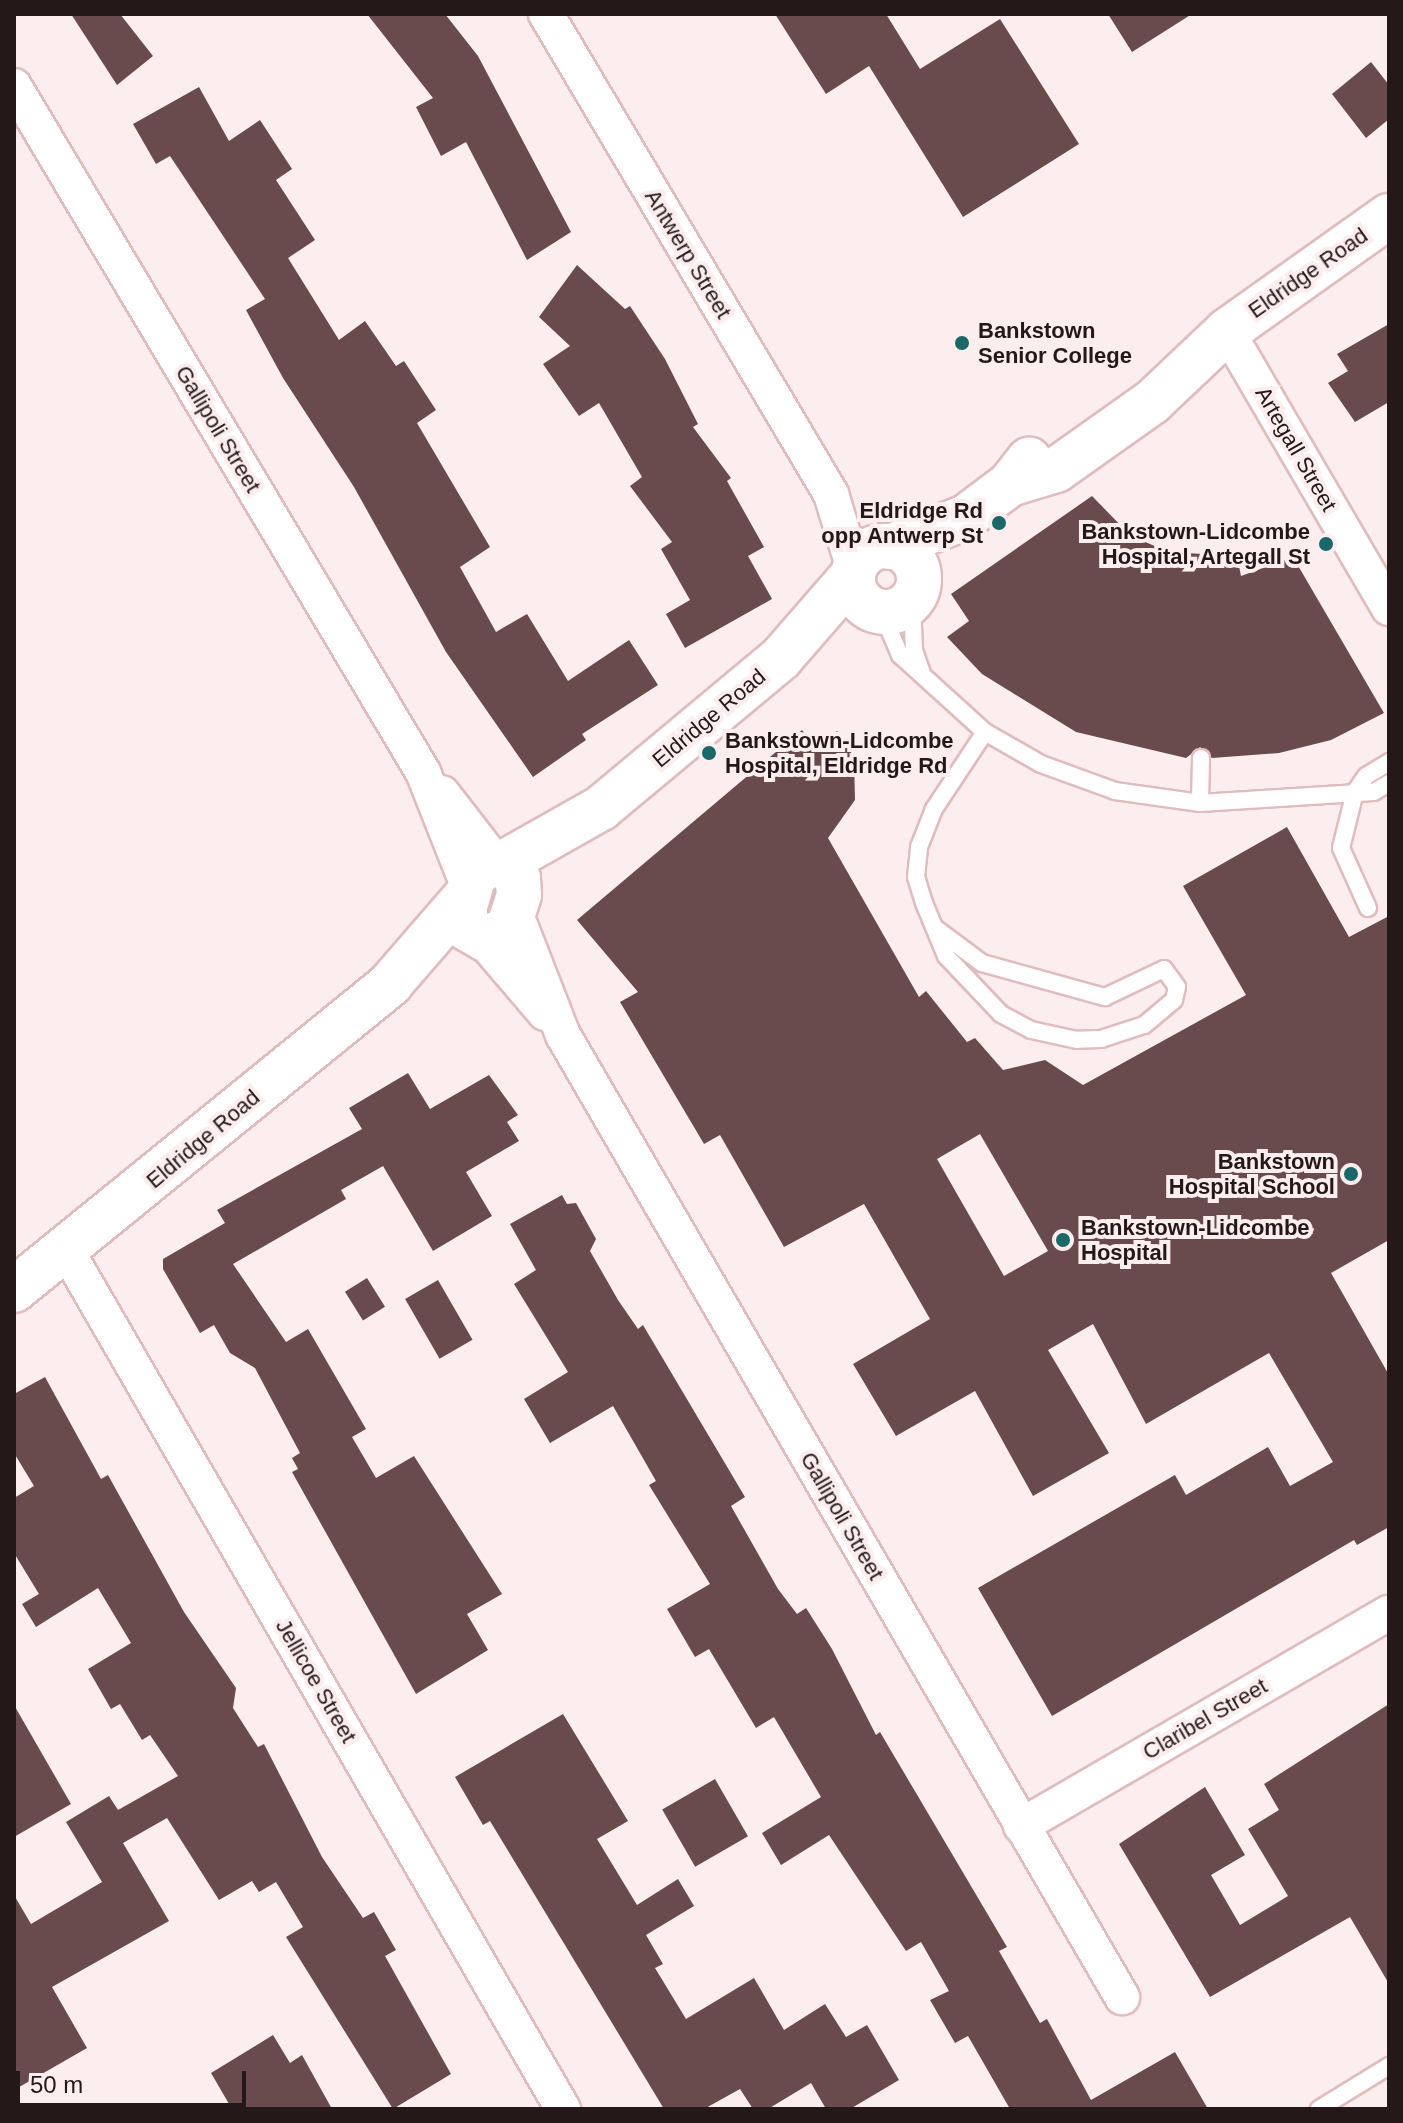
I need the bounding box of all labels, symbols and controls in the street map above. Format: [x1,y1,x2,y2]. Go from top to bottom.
street label: Antwerp Street [639,185,737,323]
street label: Eldridge Road [1243,222,1373,324]
place label: Bankstown Senior College [978,317,1132,368]
marker: Bankstown Senior College [953,334,971,352]
street label: Gallipoli Street [170,361,266,497]
street label: Artegall Street [1250,382,1342,516]
place label: Eldridge Rd opp Antwerp St [820,497,983,548]
marker: Eldridge Rd opp Antwerp St [990,514,1008,532]
place label: Bankstown-Lidcombe Hospital, Artegall St [1081,518,1310,570]
marker: Bankstown-Lidcombe Hospital, Artegall St [1317,535,1335,553]
street label: Eldridge Road [647,663,771,773]
place label: Bankstown-Lidcombe Hospital, Eldridge Rd [725,727,954,778]
marker: Bankstown-Lidcombe Hospital, Eldridge Rd [700,744,718,762]
street label: Eldridge Road [141,1084,265,1194]
place label: Bankstown Hospital School [1169,1148,1335,1200]
marker: Bankstown Hospital School [1342,1165,1360,1183]
place label: Bankstown-Lidcombe Hospital [1081,1214,1310,1266]
marker: Bankstown-Lidcombe Hospital [1052,1229,1074,1251]
street label: Gallipoli Street [795,1447,889,1585]
street label: Jellicoe Street [270,1615,362,1747]
street label: Claribel Street [1138,1673,1272,1765]
scale bar [20,2055,250,2105]
text: 50 m [30,2071,83,2098]

